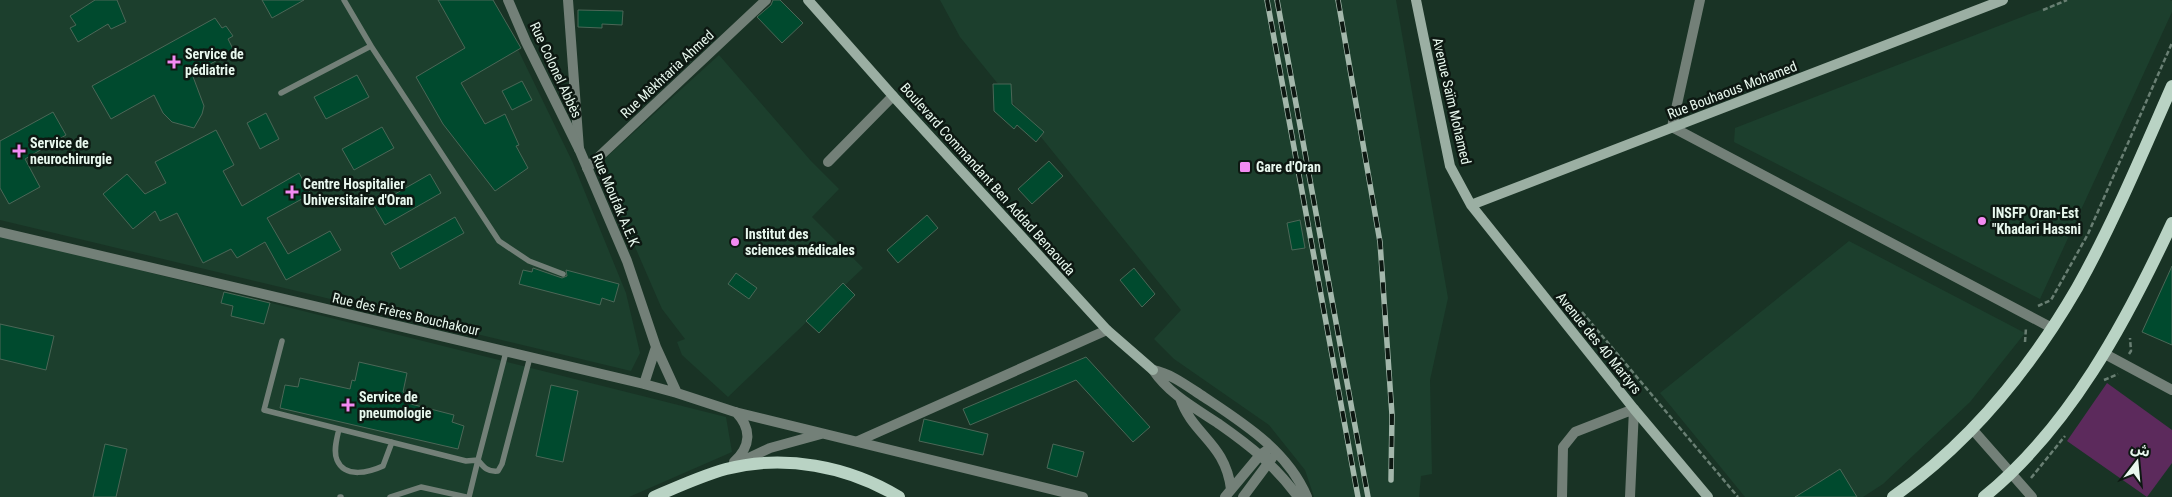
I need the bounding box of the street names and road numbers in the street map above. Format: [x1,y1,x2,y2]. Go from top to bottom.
street label: Rue Colonel Abbès [527,20,585,120]
street label: Rue Mèkhtaria Ahmed [617,27,717,121]
street label: Avenue Saïm Mohamed [1430,36,1474,166]
street label: Rue Bouhaous Mohamed [1665,58,1799,122]
street label: Boulevard Commandant Ben Addad Benaouda [897,79,1079,279]
street label: Rue Moufak A.E.K [589,151,643,249]
street label: Rue des Frères Bouchakour [331,289,481,339]
street label: Avenue des 40 Martyrs [1553,289,1645,397]

